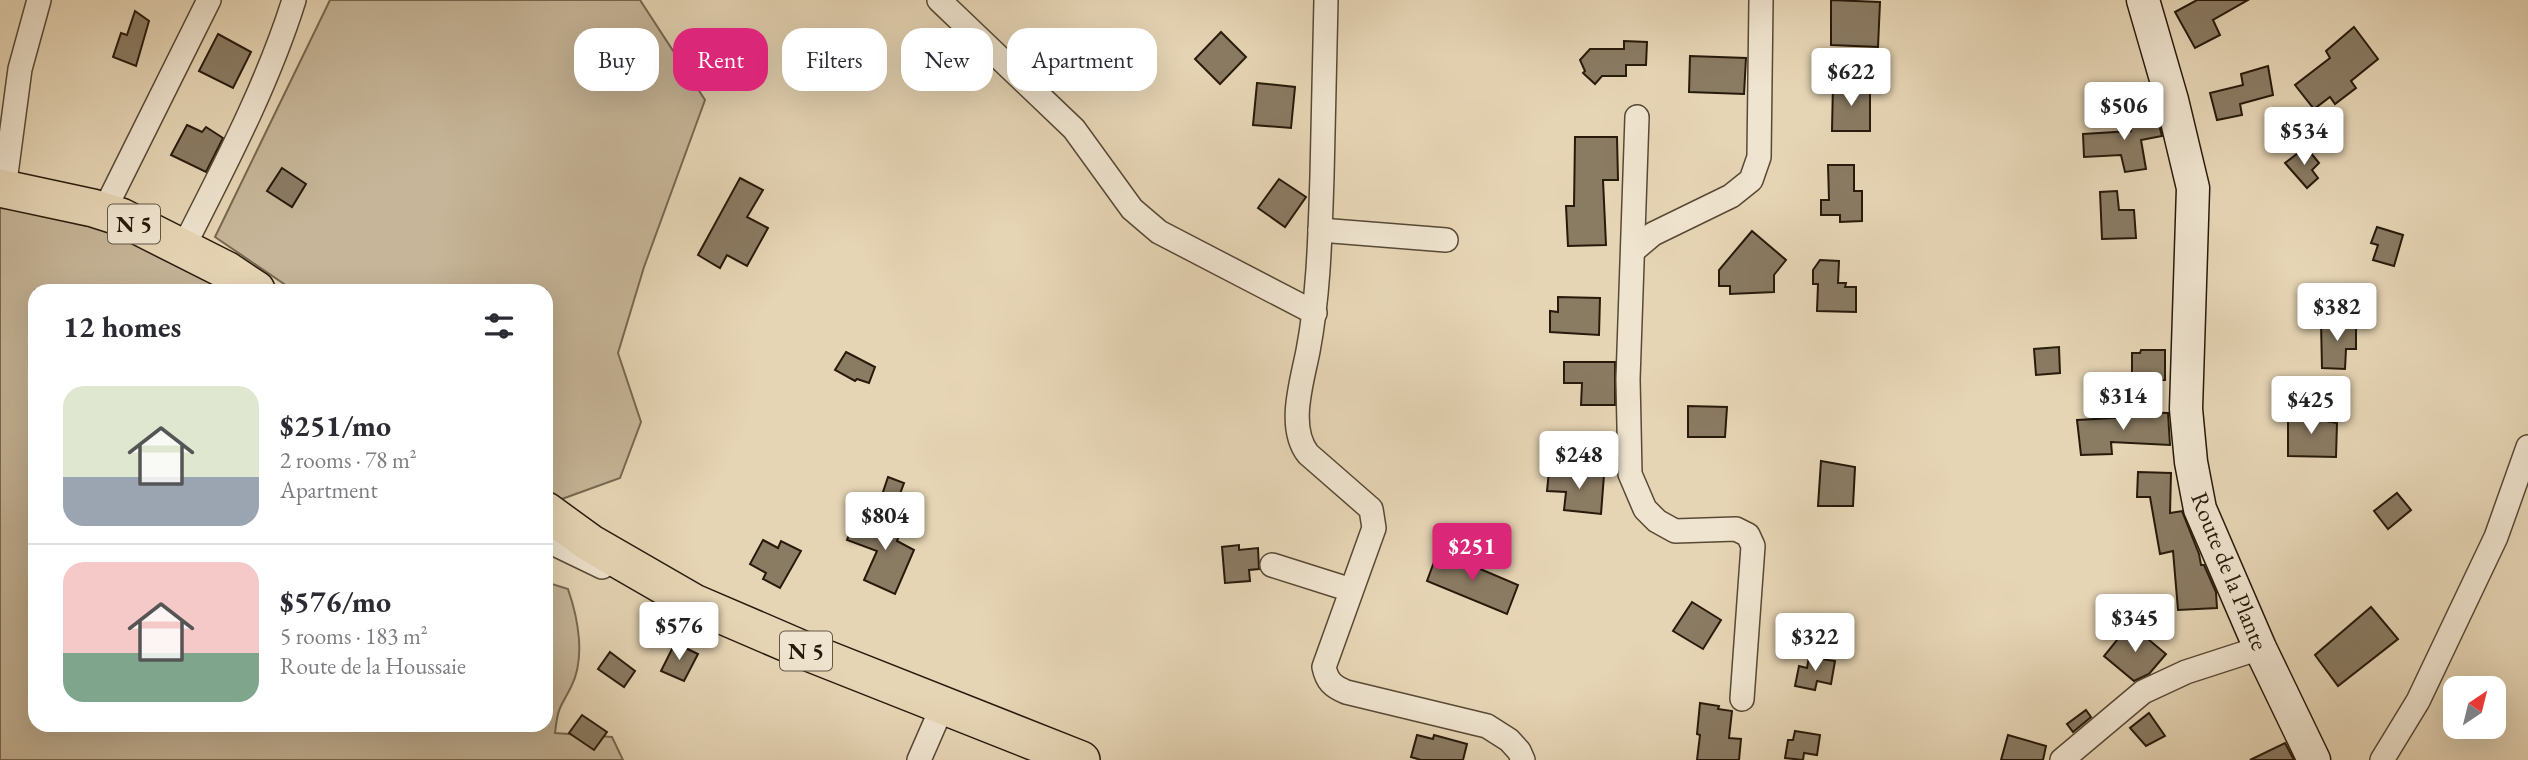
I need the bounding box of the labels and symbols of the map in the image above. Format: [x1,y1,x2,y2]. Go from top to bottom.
pin: $622 [1810,48,1892,108]
pin: $506 [2083,82,2165,142]
pin: $534 [2263,108,2345,167]
road number: N 5 [108,204,160,244]
pin: $382 [2296,284,2378,343]
pin: $314 [2082,372,2164,432]
pin: $425 [2270,376,2352,436]
pin: $248 [1538,432,1620,491]
street label: Route de la Plante [2184,487,2276,655]
pin: $804 [844,492,926,552]
pin: $251 [1431,524,1513,583]
pin: $345 [2094,594,2176,654]
pin: $576 [638,602,720,662]
pin: $322 [1774,614,1856,673]
road number: N 5 [780,632,832,670]
north arrow [2443,676,2506,738]

